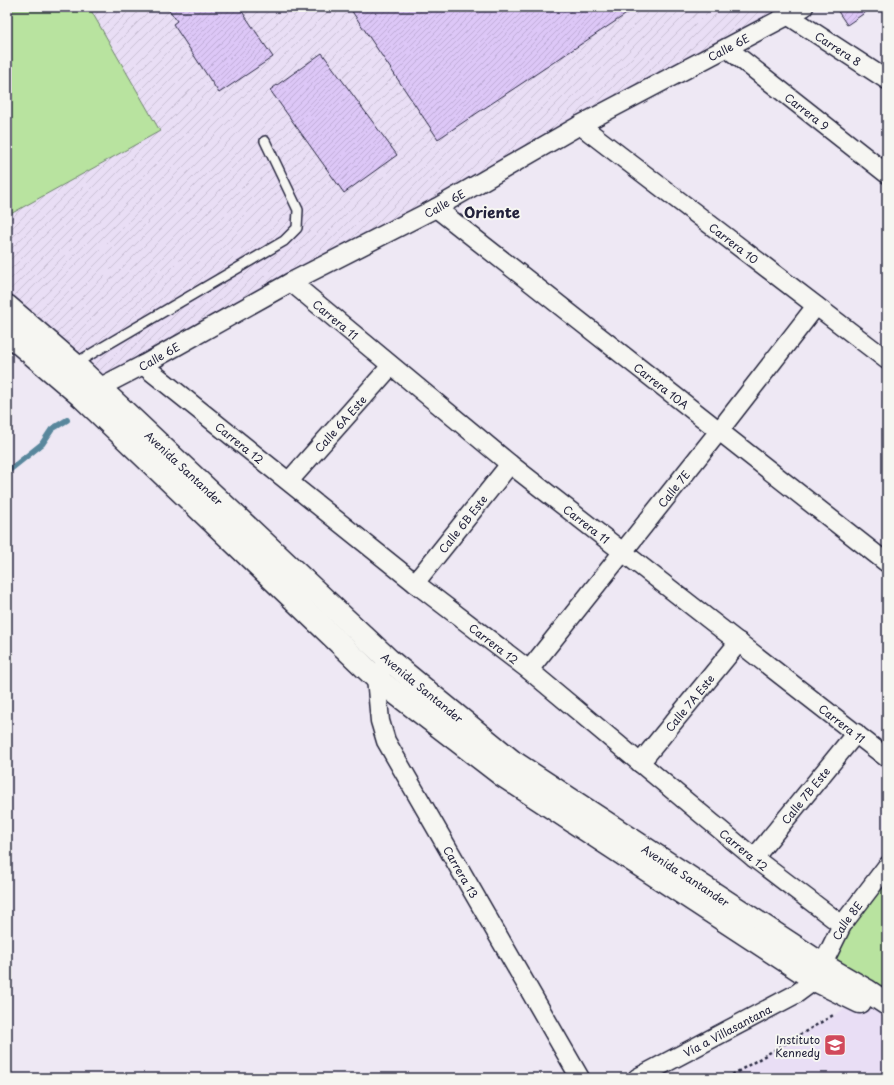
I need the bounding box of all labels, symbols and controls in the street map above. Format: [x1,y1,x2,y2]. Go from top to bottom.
street label: Carrera 8 [812,27,865,70]
street label: Calle 6E [704,29,752,65]
street label: Carrera 9 [781,88,833,134]
street label: Calle 6E [421,185,468,221]
district label: Oriente [464,200,520,223]
street label: Carrera 10 [706,218,762,267]
street label: Carrera 11 [309,295,362,343]
street label: Calle 6E [135,338,183,375]
street label: Carrera 10A [630,358,693,413]
street label: Calle 6A Este [310,391,370,456]
street label: Carrera 12 [212,418,268,468]
street label: Avenida Santander [141,427,227,509]
street label: Calle 7E [653,466,694,511]
street label: Calle 6B Este [434,491,491,556]
street label: Carrera 11 [560,500,613,547]
street label: Carrera 12 [466,619,522,668]
street label: Avenida Santander [378,648,467,726]
street label: Calle 7A Este [661,670,718,735]
street label: Carrera 11 [815,700,869,747]
street label: Calle 7B Este [777,763,834,827]
street label: Carrera 12 [716,824,772,875]
street label: Avenida Santander [639,840,733,910]
street label: Carrera 13 [440,843,483,901]
street label: Calle 8E [827,897,866,943]
street label: Vía a Villasantana [680,1000,774,1061]
place label: Instituto Kennedy [775,1031,820,1061]
school or university icon: Instituto Kennedy [822,1032,848,1058]

